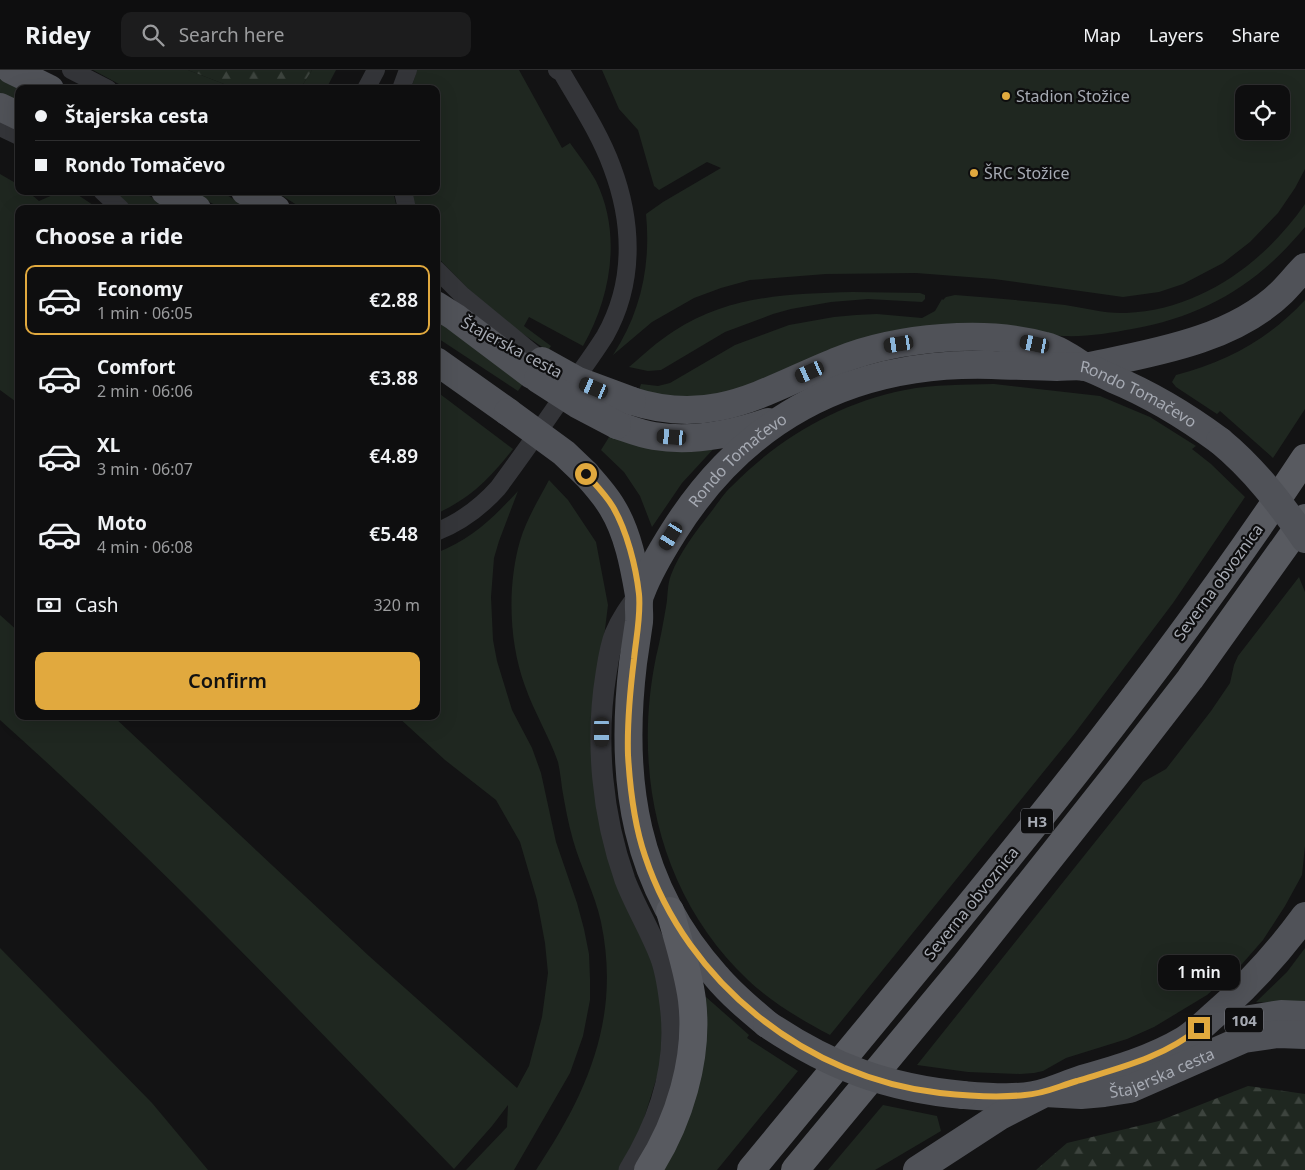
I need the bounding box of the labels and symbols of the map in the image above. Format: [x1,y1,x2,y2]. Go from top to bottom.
place label: Stadion Stožice [1016,85,1130,107]
marker: Stadion Stožice [1000,90,1012,102]
place label: ŠRC Stožice [984,162,1069,184]
marker: ŠRC Stožice [968,167,980,179]
street label: Štajerska cesta [457,311,567,383]
car [883,334,914,354]
car [1018,334,1051,354]
street label: Rondo Tomačevo [1078,355,1201,433]
car [793,359,826,385]
car [577,375,610,401]
street label: Rondo Tomačevo [683,408,791,512]
car [656,428,687,446]
route start [575,463,597,485]
car [656,519,685,553]
street label: Severna obvoznica [1168,519,1268,645]
car [594,717,609,747]
road number: H3 [1021,808,1053,834]
street label: Severna obvoznica [919,842,1023,964]
callout: 1 min [1158,956,1240,990]
road number: 104 [1225,1008,1263,1032]
route end [1188,1017,1210,1039]
street label: Štajerska cesta [1108,1042,1218,1103]

